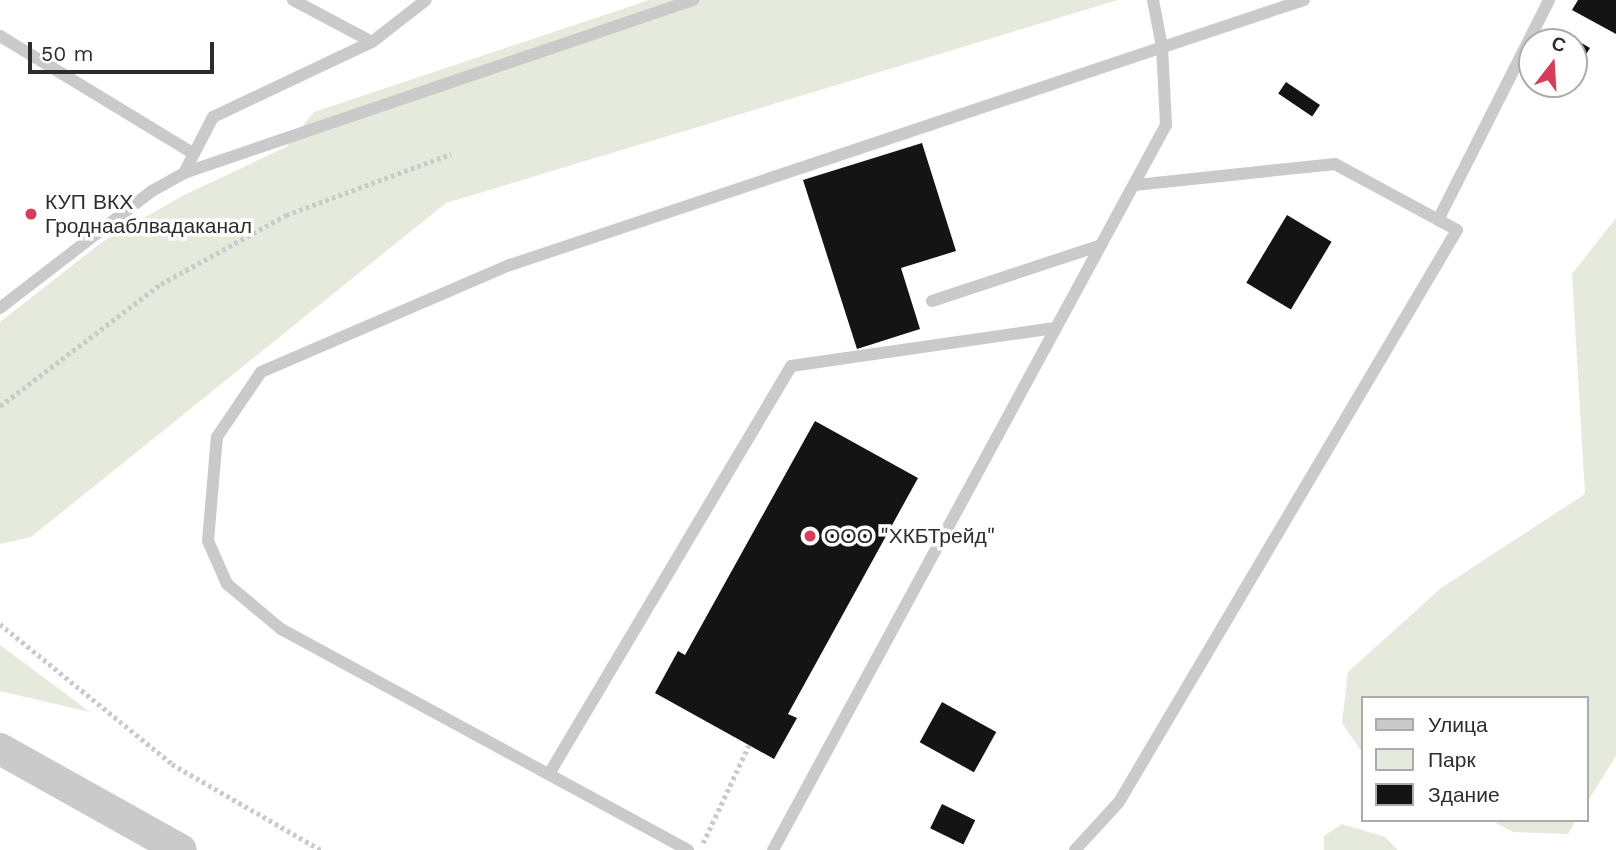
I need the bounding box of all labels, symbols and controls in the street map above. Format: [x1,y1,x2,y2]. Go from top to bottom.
scale bar [32,28,217,72]
north arrow [1518,28,1588,98]
text: С [1549,31,1569,57]
text: 50 m [41,41,93,66]
place label: КУП ВКХ Гроднааблвадаканал [45,189,252,239]
marker: КУП ВКХ Гроднааблвадаканал [23,206,39,222]
place label: ООО "ХКБТрейд" [824,523,995,549]
marker: ООО "ХКБТрейд" [802,528,818,544]
legend [1360,696,1588,822]
text: Улица [1428,712,1488,737]
text: Парк [1428,747,1476,772]
text: Здание [1428,782,1500,807]

